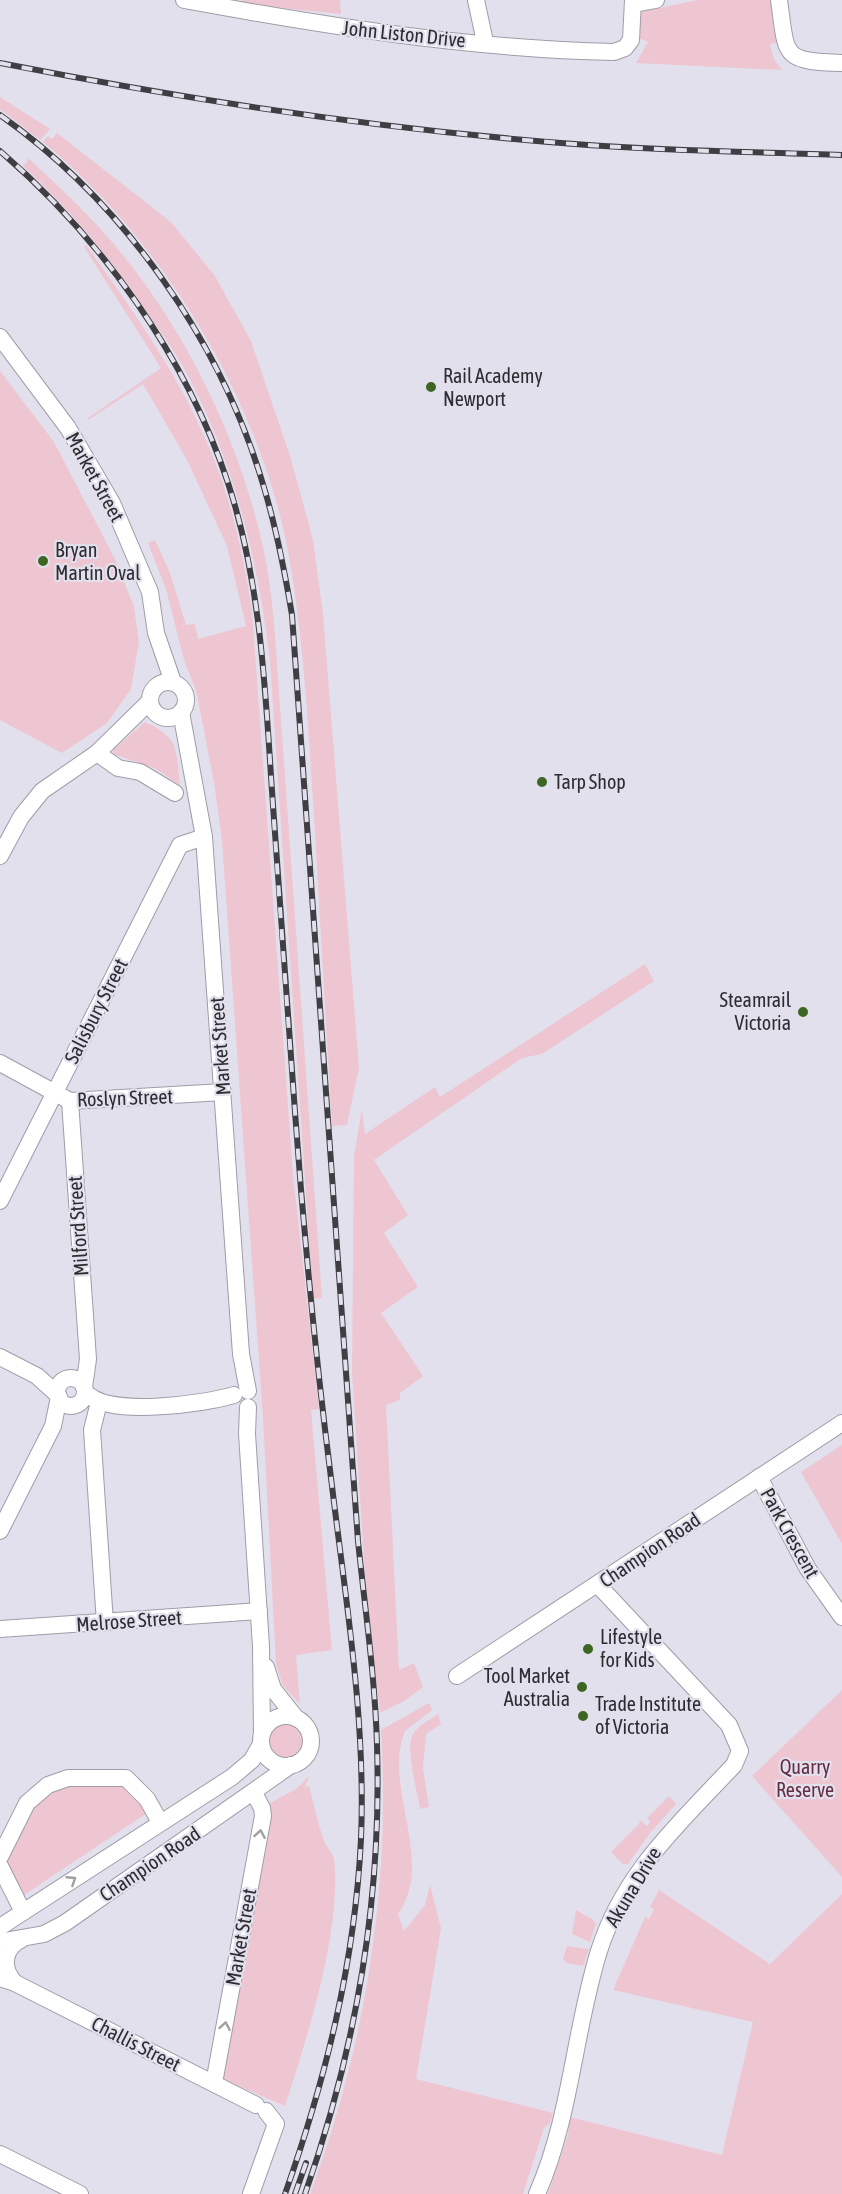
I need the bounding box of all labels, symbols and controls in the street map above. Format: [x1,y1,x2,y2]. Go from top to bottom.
street label: John Liston Drive [341,16,467,51]
place label: Rail Academy Newport [443,364,543,410]
marker: Rail Academy Newport [424,380,438,394]
street label: Market Street [62,428,129,526]
place label: Bryan Martin Oval [55,538,141,584]
marker: Bryan Martin Oval [36,554,50,568]
place label: Tarp Shop [554,770,626,793]
marker: Tarp Shop [535,775,549,789]
street label: Salisbury Street [59,954,132,1067]
place label: Steamrail Victoria [720,988,792,1034]
street label: Market Street [205,996,234,1096]
marker: Steamrail Victoria [796,1005,810,1019]
street label: Roslyn Street [77,1084,174,1111]
street label: Milford Street [63,1175,92,1277]
street label: Park Crescent [756,1484,825,1582]
street label: Champion Road [595,1507,704,1592]
street label: Melrose Street [75,1605,183,1636]
place label: Lifestyle for Kids [600,1625,662,1671]
marker: Lifestyle for Kids [581,1642,595,1656]
place label: Tool Market Australia [484,1664,570,1710]
marker: Tool Market Australia [575,1680,589,1694]
place label: Trade Institute of Victoria [595,1692,701,1738]
marker: Trade Institute of Victoria [576,1709,590,1723]
park label: Quarry Reserve [776,1755,834,1801]
street label: Champion Road [95,1821,204,1906]
one-way arrow [253,1829,266,1839]
street label: Akuna Drive [600,1843,665,1931]
one-way arrow [65,1876,76,1887]
street label: Market Street [221,1886,260,1987]
street label: Challis Street [88,2011,185,2076]
one-way arrow [218,2021,231,2031]

